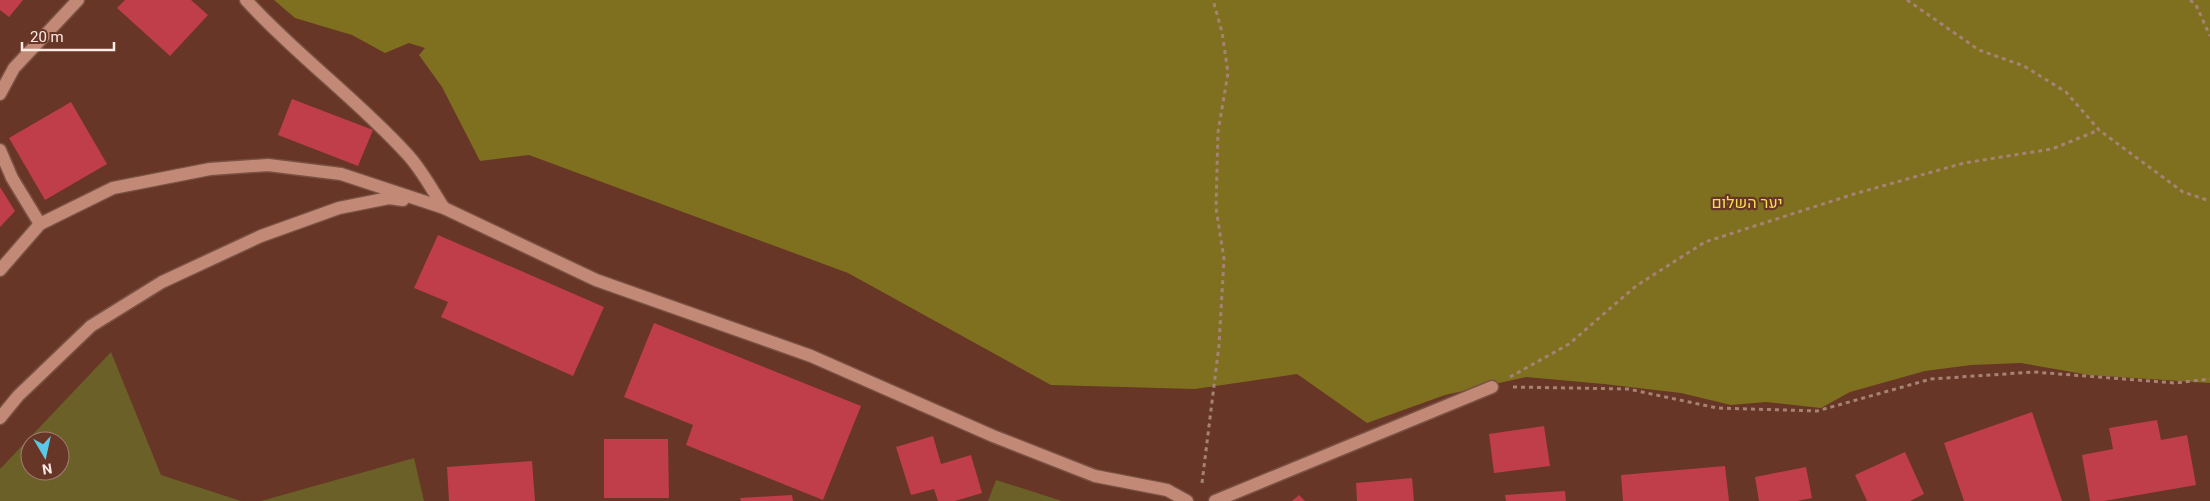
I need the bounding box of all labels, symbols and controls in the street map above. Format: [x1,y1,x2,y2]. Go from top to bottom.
scale bar [22,20,115,52]
text: 20 m [30,28,64,46]
park label: יער השלום [1711,193,1783,212]
north arrow [20,431,70,481]
text: N [41,460,53,478]

